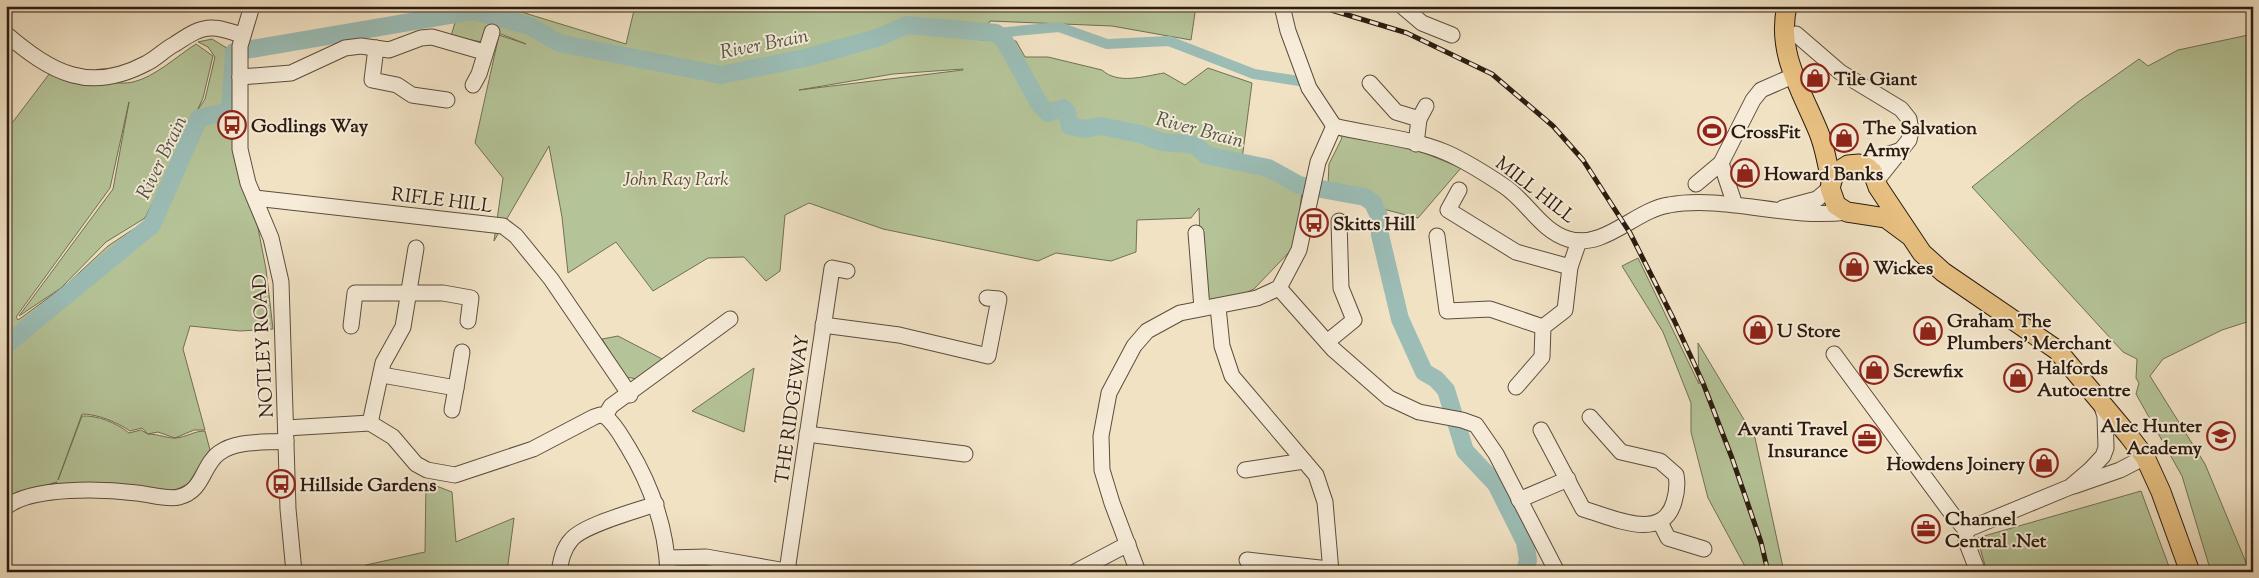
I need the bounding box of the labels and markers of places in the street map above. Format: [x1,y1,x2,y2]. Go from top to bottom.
shop icon: Tile Giant [1800,63,1830,93]
place label: Tile Giant [1834,67,1918,94]
bus stop icon: Godlings Way [217,110,247,140]
place label: Godlings Way [251,114,369,141]
sports icon: CrossFit [1697,116,1727,146]
place label: The Salvation Army [1863,116,1978,165]
place label: CrossFit [1731,120,1801,147]
shop icon: The Salvation Army [1829,123,1859,153]
shop icon: Howard Banks [1730,158,1760,188]
place label: Howard Banks [1764,162,1884,189]
bus stop icon: Skitts Hill [1299,208,1329,238]
place label: Skitts Hill [1333,212,1416,239]
shop icon: Wickes [1839,252,1869,282]
place label: Wickes [1873,256,1934,283]
place label: Graham The Plumbers' Merchant [1947,309,2112,358]
shop icon: U Store [1743,315,1773,345]
shop icon: Graham The Plumbers' Merchant [1913,316,1943,346]
place label: U Store [1777,319,1841,346]
shop icon: Screwfix [1859,355,1889,385]
place label: Halfords Autocentre [2037,356,2131,405]
place label: Screwfix [1893,359,1964,386]
shop icon: Halfords Autocentre [2003,363,2033,393]
place label: Alec Hunter Academy [2100,414,2203,463]
place label: Avanti Travel Insurance [1737,417,1849,466]
school or university icon: Alec Hunter Academy [2206,421,2236,451]
office icon: Avanti Travel Insurance [1852,424,1882,454]
shop icon: Howdens Joinery [2029,448,2059,478]
place label: Howdens Joinery [1887,452,2026,479]
bus stop icon: Hillside Gardens [266,469,296,499]
place label: Hillside Gardens [300,473,437,500]
place label: Channel Central .Net [1945,507,2047,556]
office icon: Channel Central .Net [1911,514,1941,544]

